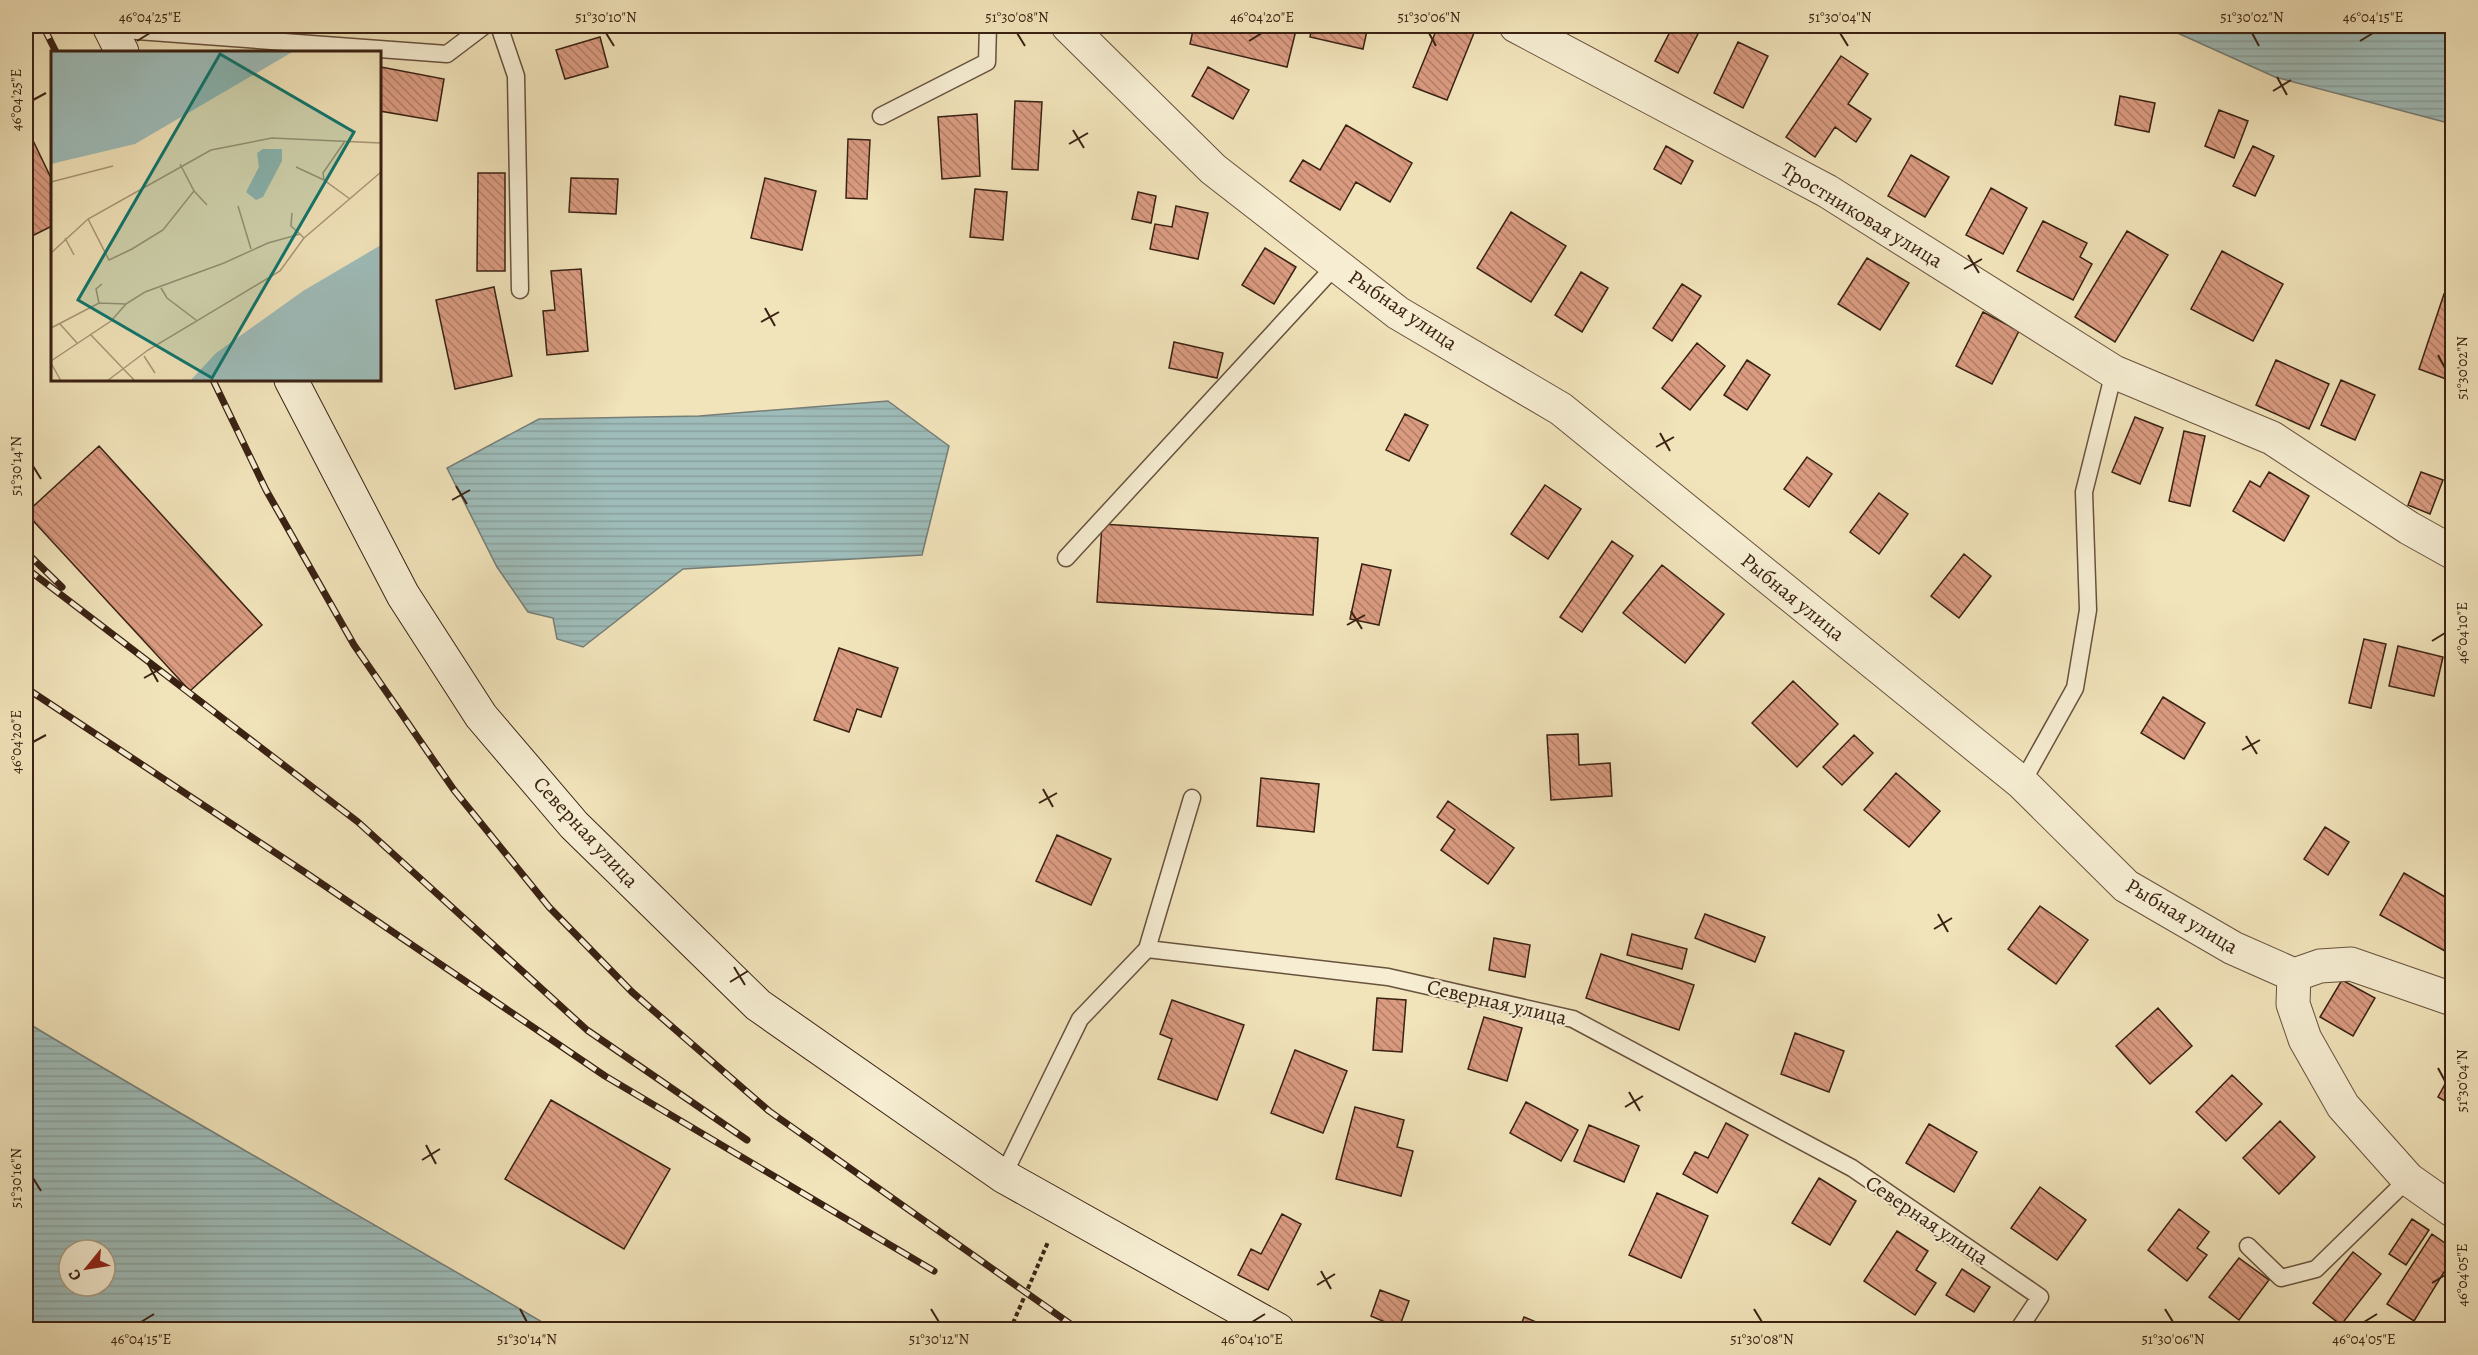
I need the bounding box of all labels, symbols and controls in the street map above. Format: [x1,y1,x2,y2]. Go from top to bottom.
text: 46°04'25"E [119,7,181,27]
text: 51°30'10"N [575,7,637,27]
text: 51°30'08"N [985,7,1049,27]
text: 46°04'20"E [1230,7,1294,27]
text: 51°30'06"N [1397,7,1461,27]
text: 51°30'04"N [1808,7,1872,27]
text: 51°30'02"N [2220,7,2284,27]
text: 46°04'15"E [2343,7,2403,27]
inset map [51,51,381,381]
text: 46°04'25"E [6,69,26,131]
street label: Тростниковая улица [1776,156,1948,275]
street label: Рыбная улица [1343,263,1463,357]
text: 51°30'02"N [2452,336,2472,400]
text: 51°30'14"N [6,436,26,496]
street label: Рыбная улица [1735,546,1851,648]
text: 46°04'10"E [2452,602,2472,664]
text: 46°04'20"E [6,710,26,774]
street label: Северная улица [527,770,645,894]
street label: Рыбная улица [2121,871,2244,961]
street label: Северная улица [1424,972,1570,1032]
text: 51°30'04"N [2452,1049,2472,1113]
text: 51°30'16"N [6,1148,26,1208]
street label: Северная улица [1860,1168,1994,1272]
north arrow [57,1238,117,1298]
text: 46°04'05"E [2452,1243,2472,1307]
text: С [63,1265,87,1285]
text: 46°04'15"E [111,1329,171,1349]
text: 51°30'14"N [497,1329,557,1349]
text: 51°30'12"N [909,1329,969,1349]
text: 46°04'10"E [1221,1329,1283,1349]
text: 51°30'08"N [1730,1329,1794,1349]
text: 51°30'06"N [2141,1329,2205,1349]
text: 46°04'05"E [2332,1329,2396,1349]

